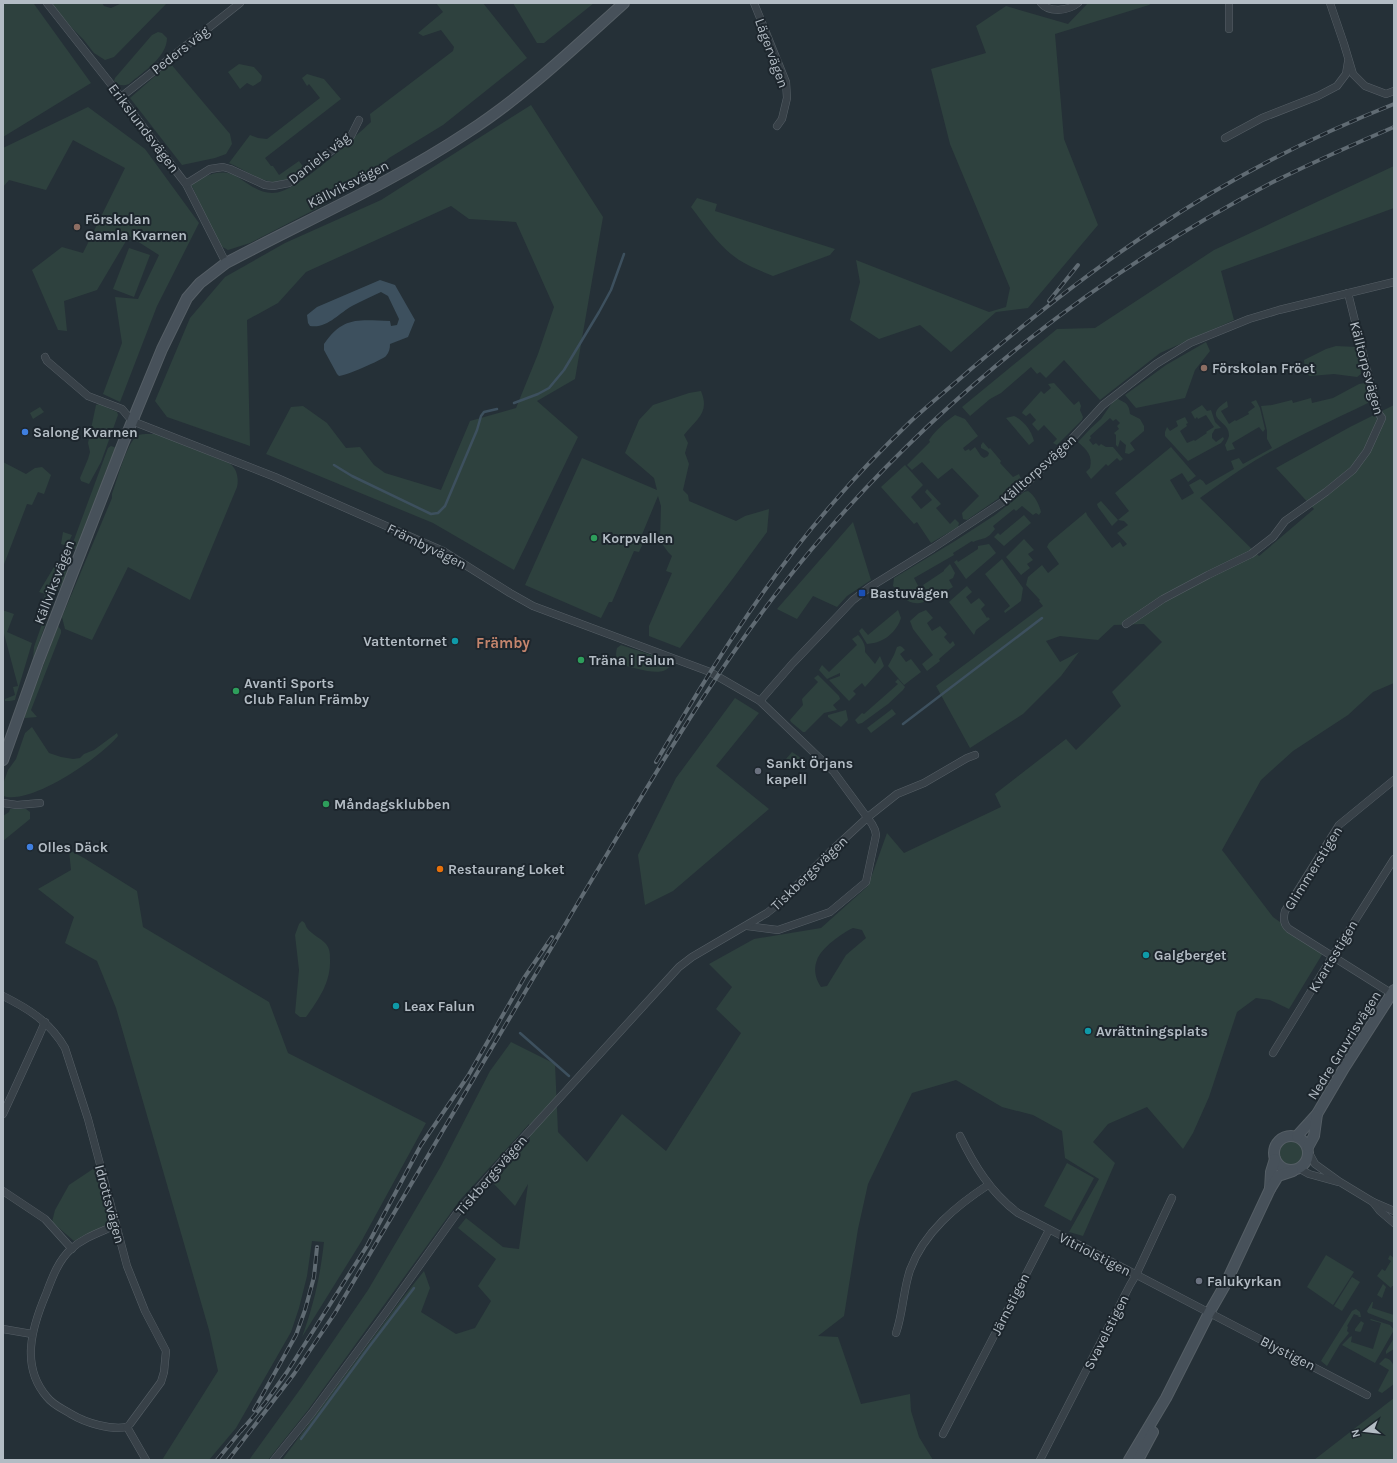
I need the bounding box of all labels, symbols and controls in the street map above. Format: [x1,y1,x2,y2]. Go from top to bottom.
street label: Lägervägen [751,16,792,90]
street label: Peders väg [148,22,213,78]
street label: Erikslundsvägen [105,80,183,176]
street label: Daniels väg [285,129,354,188]
street label: Källviksvägen [305,157,392,212]
place label: Förskolan Gamla Kvarnen [85,211,187,244]
marker: Förskolan Gamla Kvarnen [72,222,82,232]
street label: Källtorpsvägen [1346,320,1387,417]
place label: Förskolan Fröet [1212,360,1315,377]
marker: Förskolan Fröet [1199,363,1209,373]
place label: Salong Kvarnen [33,424,138,441]
marker: Salong Kvarnen [20,427,30,437]
street label: Källtorpsvägen [997,431,1080,508]
street label: Främbyvägen [384,520,469,573]
place label: Korpvallen [602,530,673,547]
marker: Korpvallen [589,533,599,543]
street label: Källviksvägen [31,538,78,627]
place label: Bastuvägen [870,585,949,602]
marker: Bastuvägen [857,588,867,598]
place label: Vattentornet [363,633,447,650]
district label: Främby [476,634,530,652]
marker: Vattentornet [450,636,460,646]
place label: Träna i Falun [589,652,675,669]
marker: Träna i Falun [576,655,586,665]
place label: Avanti Sports Club Falun Främby [244,675,369,708]
marker: Avanti Sports Club Falun Främby [231,686,241,696]
place label: Sankt Örjans kapell [766,755,853,788]
marker: Sankt Örjans kapell [753,766,763,776]
place label: Måndagsklubben [334,796,450,813]
marker: Måndagsklubben [321,799,331,809]
street label: Glimmerstigen [1281,823,1346,913]
street label: Tiskbergsvägen [767,832,851,914]
place label: Olles Däck [38,839,109,856]
marker: Olles Däck [25,842,35,852]
place label: Restaurang Loket [448,861,565,878]
marker: Restaurang Loket [435,864,445,874]
street label: Kvartsstigen [1305,917,1362,995]
place label: Galgberget [1154,947,1227,964]
marker: Galgberget [1141,950,1151,960]
street label: Nedre Gruvrisvägen [1304,988,1385,1103]
place label: Leax Falun [404,998,475,1015]
marker: Leax Falun [391,1001,401,1011]
place label: Avrättningsplats [1096,1023,1208,1040]
marker: Avrättningsplats [1083,1026,1093,1036]
street label: Tiskbergsvägen [452,1132,531,1219]
street label: Idrottsvägen [91,1163,128,1246]
street label: Vitriolstigen [1056,1229,1134,1280]
street label: Järnstigen [988,1270,1033,1338]
place label: Falukyrkan [1207,1273,1281,1290]
marker: Falukyrkan [1194,1276,1204,1286]
street label: Svavelstigen [1080,1292,1133,1372]
street label: Blystigen [1257,1332,1318,1375]
north arrow [1345,1411,1385,1451]
text: N [1349,1428,1363,1439]

